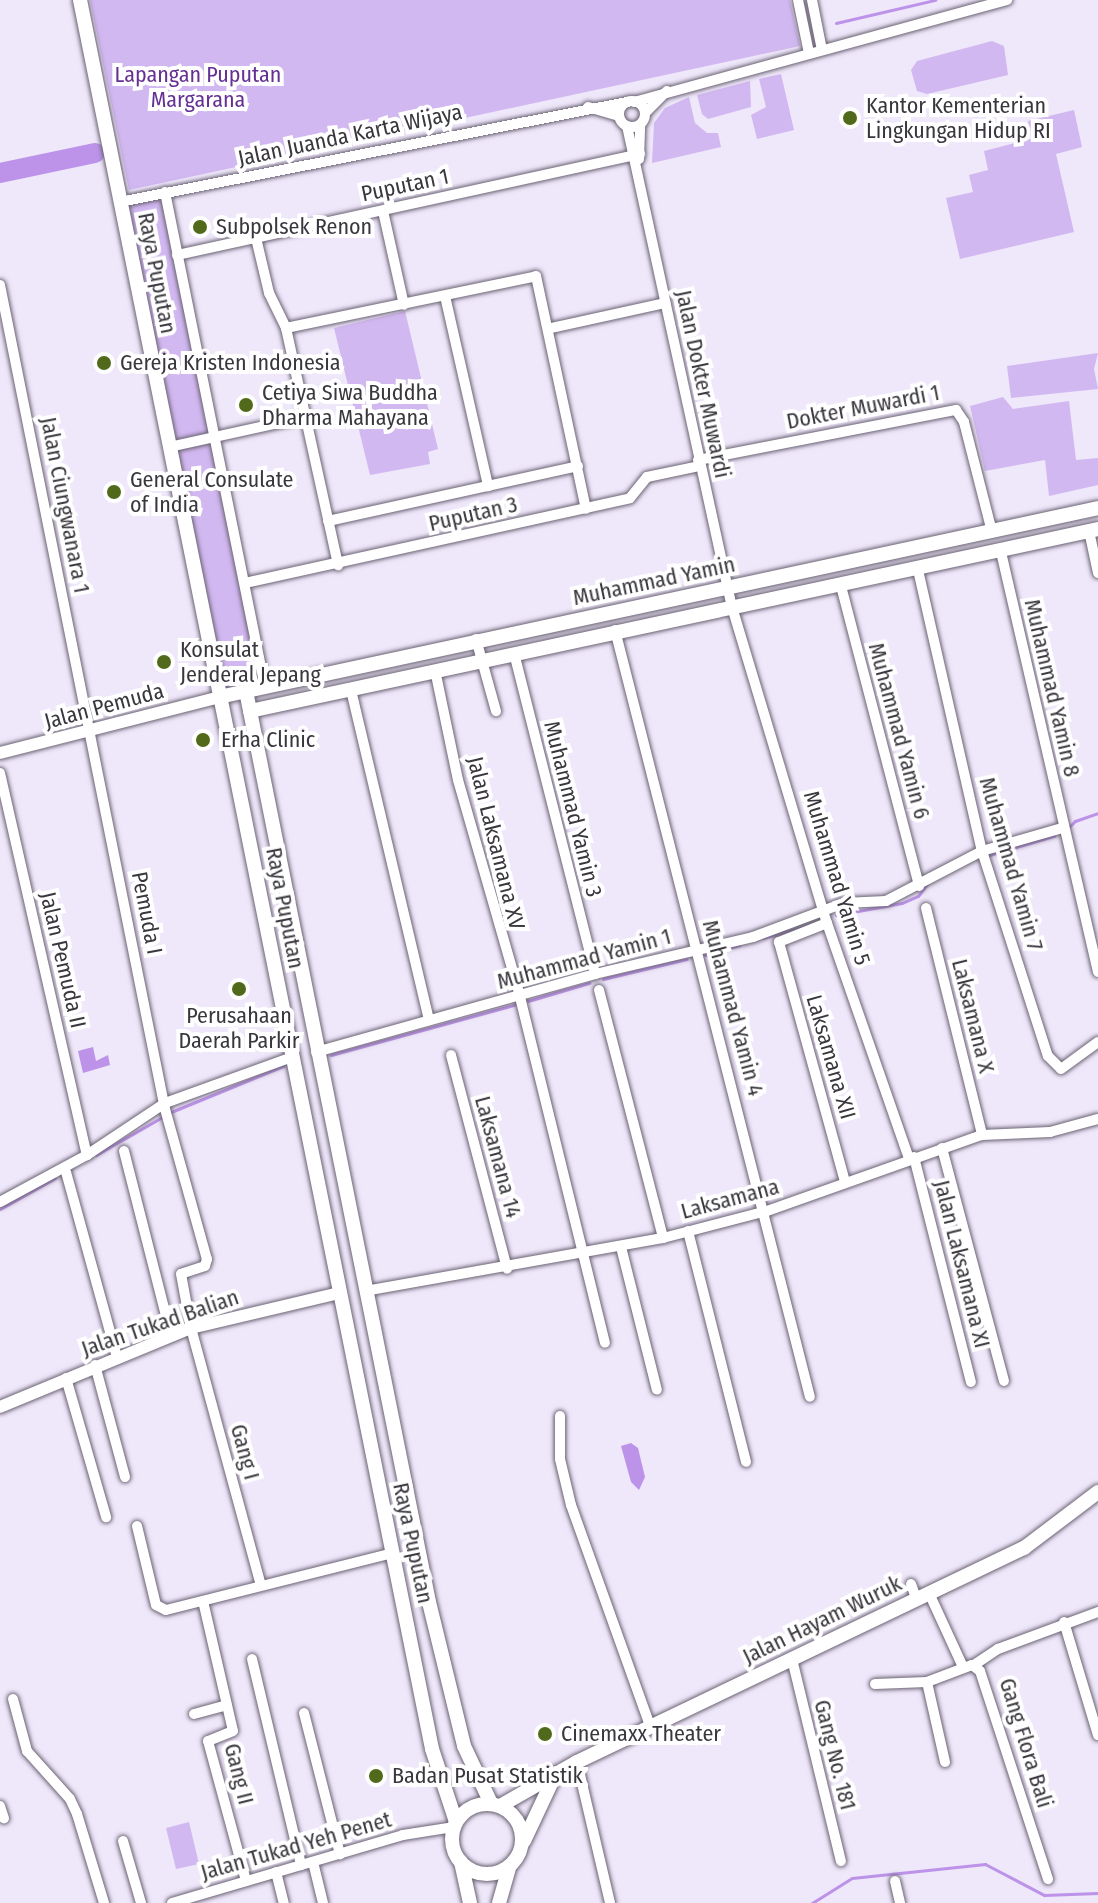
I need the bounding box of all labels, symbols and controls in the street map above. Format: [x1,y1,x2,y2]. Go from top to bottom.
park label: Lapangan Puputan Margarana [115,61,281,112]
place label: Kantor Kementerian Lingkungan Hidup RI [866,92,1051,144]
street label: Jalan Juanda Karta Wijaya [235,98,465,172]
marker: Kantor Kementerian Lingkungan Hidup RI [841,109,859,127]
street label: Puputan 1 [359,163,451,207]
street label: Raya Puputan [132,210,182,336]
place label: Subpolsek Renon [216,214,372,240]
marker: Subpolsek Renon [191,218,209,236]
street label: Jalan Dokter Muwardi [670,288,736,480]
place label: Gereja Kristen Indonesia [120,350,341,376]
marker: Gereja Kristen Indonesia [95,354,113,372]
place label: Cetiya Siwa Buddha Dharma Mahayana [262,379,438,430]
street label: Dokter Muwardi 1 [784,379,942,435]
marker: Cetiya Siwa Buddha Dharma Mahayana [237,396,255,414]
street label: Jalan Ciungwanara 1 [35,415,95,595]
place label: General Consulate of India [130,466,293,518]
marker: General Consulate of India [105,483,123,501]
street label: Puputan 3 [426,491,520,537]
street label: Muhammad Yamin [570,551,738,611]
street label: Muhammad Yamin 8 [1019,597,1085,779]
place label: Konsulat Jenderal Jepang [180,636,321,688]
street label: Muhammad Yamin 6 [863,640,935,822]
marker: Konsulat Jenderal Jepang [155,653,173,671]
street label: Jalan Pemuda [41,677,167,735]
street label: Muhammad Yamin 3 [538,718,608,900]
place label: Erha Clinic [221,727,315,753]
marker: Erha Clinic [192,729,214,751]
street label: Jalan Laksamana XV [462,754,530,932]
street label: Muhammad Yamin 7 [974,774,1048,954]
street label: Muhammad Yamin 5 [798,788,876,968]
street label: Raya Puputan [260,845,310,971]
street label: Pemuda I [126,869,168,957]
street label: Jalan Pemuda II [34,889,92,1031]
street label: Muhammad Yamin 4 [697,917,769,1099]
street label: Muhammad Yamin 1 [494,923,674,995]
street label: Laksamana X [946,956,1000,1076]
marker: Perusahaan Daerah Parkir [230,980,248,998]
street label: Laksamana XII [801,992,861,1122]
place label: Perusahaan Daerah Parkir [178,1002,300,1054]
street label: Laksamana 14 [469,1093,527,1221]
street label: Laksamana [678,1173,782,1225]
street label: Jalan Laksamana XI [928,1177,996,1351]
street label: Jalan Tukad Balian [78,1284,242,1362]
street label: Gang I [225,1421,265,1483]
street label: Raya Puputan [387,1480,439,1606]
street label: Jalan Hayam Wuruk [738,1570,906,1670]
street label: Gang Flora Bali [994,1675,1058,1811]
street label: Gang No. 181 [809,1697,861,1813]
place label: Cinemaxx Theater [561,1721,721,1747]
marker: Cinemaxx Theater [536,1725,554,1743]
street label: Gang II [219,1741,259,1807]
place label: Badan Pusat Statistik [392,1763,583,1789]
marker: Badan Pusat Statistik [367,1767,385,1785]
street label: Jalan Tukad Yeh Penet [198,1806,394,1886]

